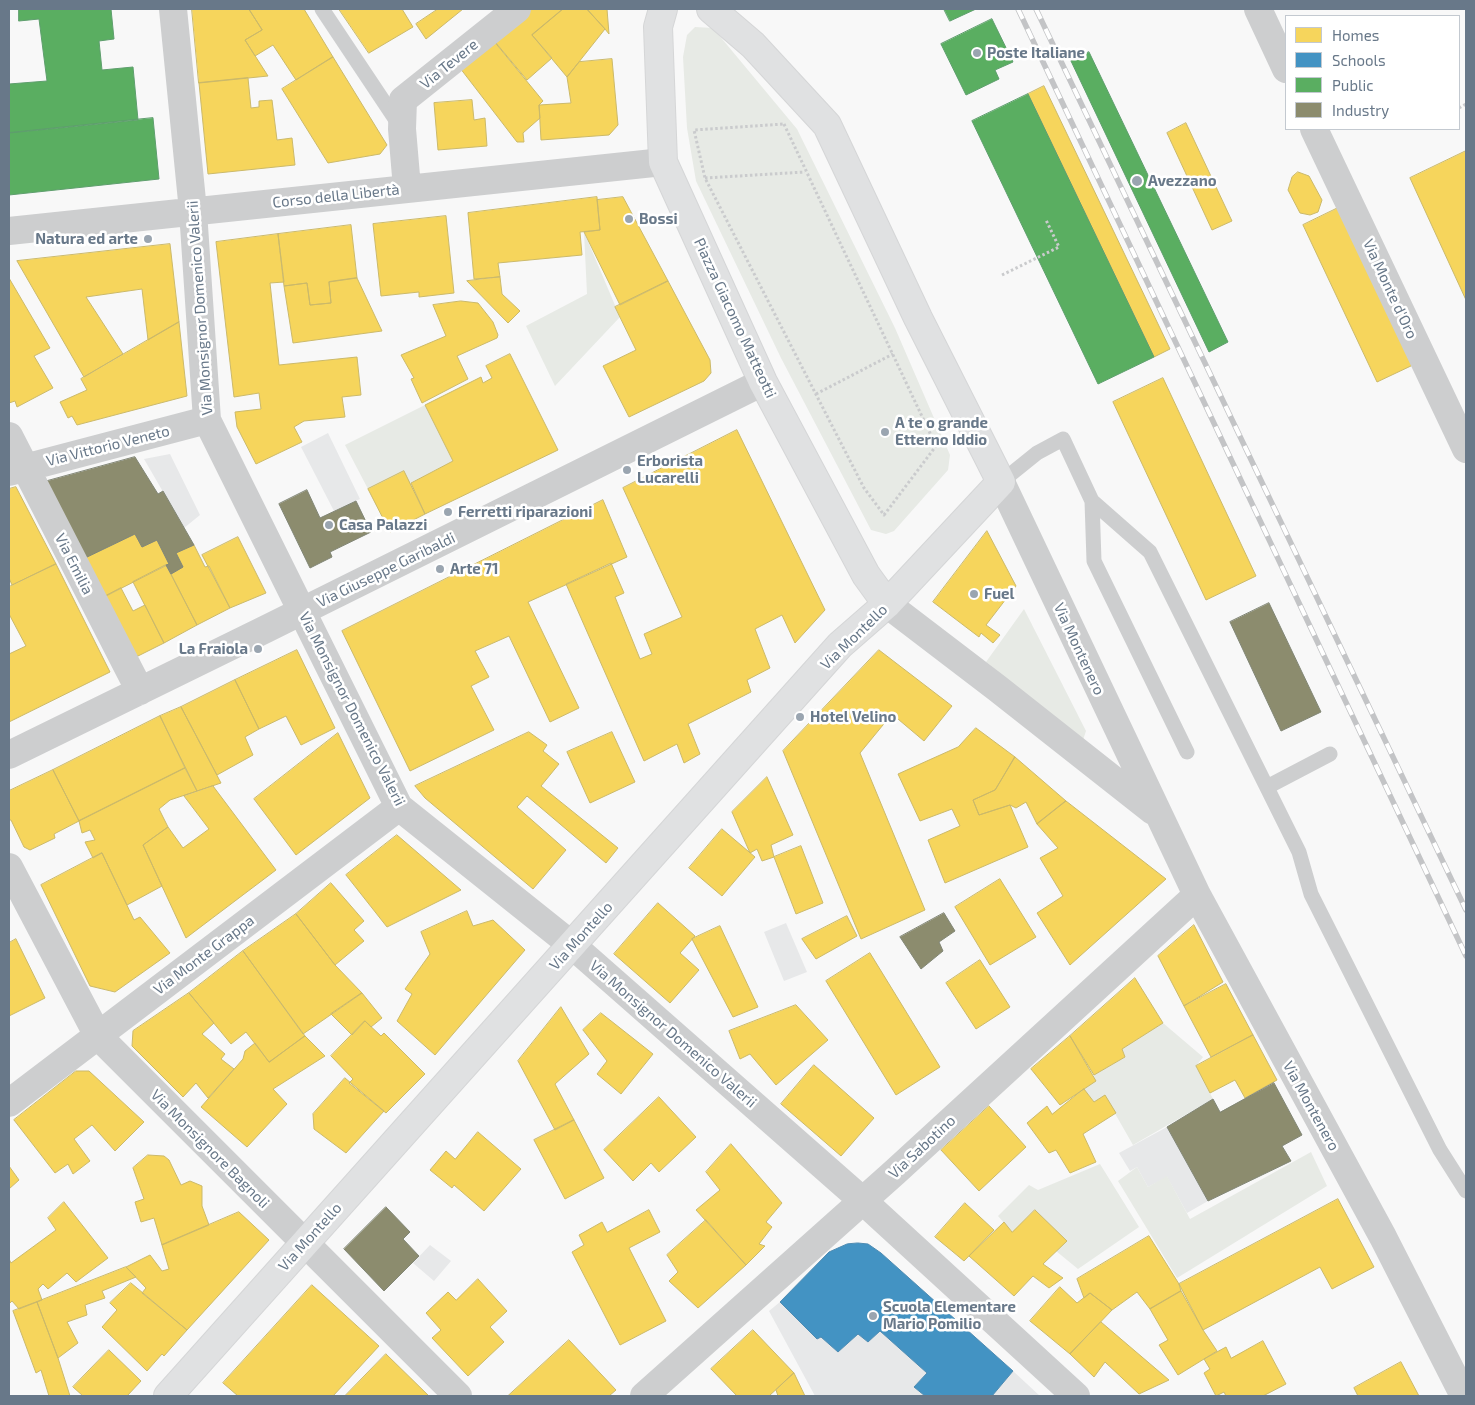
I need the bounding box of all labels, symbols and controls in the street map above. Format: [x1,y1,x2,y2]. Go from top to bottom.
legend [1285,15,1460,130]
text: Homes [1332,26,1379,44]
street label: Via Tevere [416,35,482,93]
place label: Poste Italiane [987,44,1085,62]
marker: Poste Italiane [971,47,983,59]
text: Schools [1332,51,1386,69]
text: Public [1332,76,1373,94]
text: Industry [1332,101,1389,119]
place label: Avezzano [1148,172,1216,190]
marker: Avezzano [1130,174,1144,188]
street label: Corso della Libertà [272,180,400,212]
street label: Via Monsignor Domenico Valerii [184,200,216,416]
place label: Bossi [639,210,678,228]
marker: Bossi [623,213,635,225]
place label: Natura ed arte [35,230,138,248]
marker: Natura ed arte [142,233,154,245]
street label: Piazza Giacomo Matteotti [690,235,780,401]
street label: Via Monte d'Oro [1359,236,1421,342]
place label: A te o grande Etterno Iddio [895,414,988,449]
street label: Via Vittorio Veneto [44,422,172,470]
marker: A te o grande Etterno Iddio [879,426,891,438]
place label: Erborista Lucarelli [637,452,703,487]
marker: Erborista Lucarelli [621,464,633,476]
place label: Ferretti riparazioni [458,503,592,521]
marker: Ferretti riparazioni [442,506,454,518]
place label: Casa Palazzi [339,516,427,534]
marker: Casa Palazzi [323,519,335,531]
street label: Via Giuseppe Garibaldi [314,529,458,611]
street label: Via Emilia [51,530,97,598]
place label: Arte 71 [450,560,498,578]
marker: Arte 71 [434,563,446,575]
place label: Fuel [984,585,1014,603]
marker: Fuel [968,588,980,600]
street label: Via Montenero [1050,600,1108,698]
street label: Via Montello [817,601,891,673]
street label: Via Monsignor Domenico Valerii [295,609,409,809]
place label: La Fraiola [179,640,248,658]
marker: La Fraiola [252,643,264,655]
place label: Hotel Velino [810,708,896,726]
marker: Hotel Velino [794,711,806,723]
street label: Via Montello [546,898,616,974]
street label: Via Monte Grappa [150,911,258,999]
street label: Via Monsignor Domenico Valerii [586,957,760,1111]
street label: Via Montenero [1279,1058,1343,1154]
street label: Via Monsignore Bagnoli [147,1086,273,1212]
street label: Via Sabotino [885,1111,959,1183]
street label: Via Montello [275,1199,345,1275]
place label: Scuola Elementare Mario Pomilio [883,1298,1016,1333]
marker: Scuola Elementare Mario Pomilio [867,1310,879,1322]

